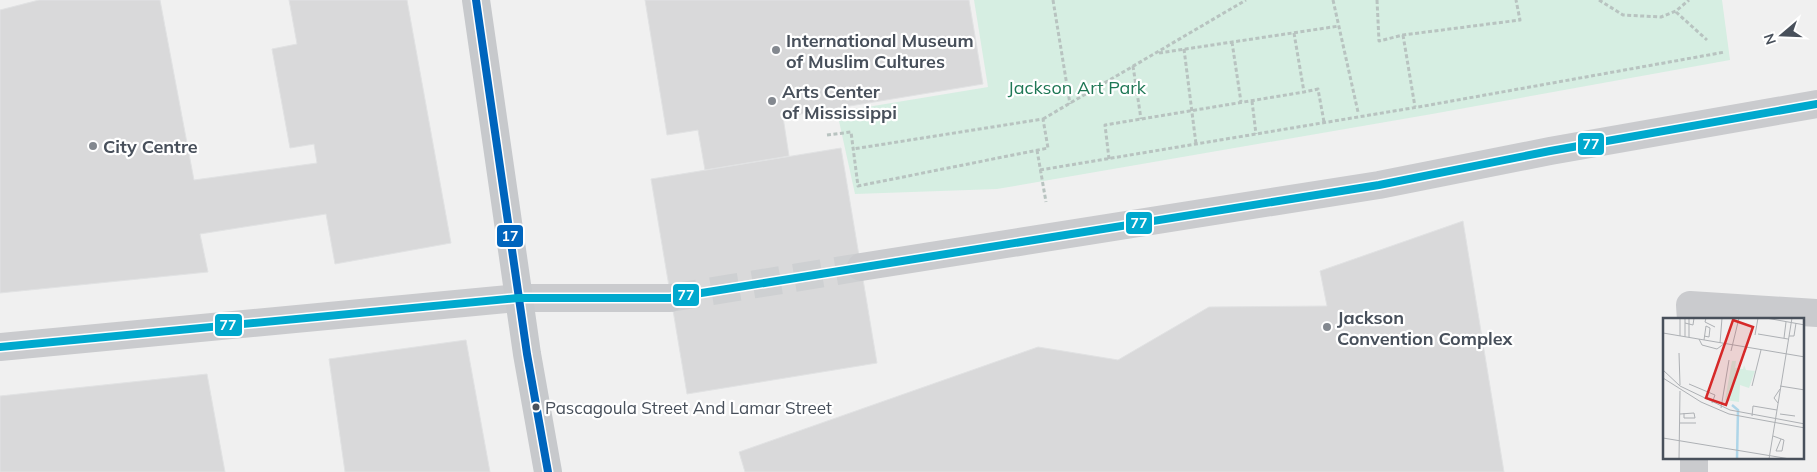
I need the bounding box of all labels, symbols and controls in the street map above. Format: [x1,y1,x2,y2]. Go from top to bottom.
north arrow [1757,10,1807,60]
place label: International Museum of Muslim Cultures [786,29,974,73]
text: N [1759,31,1780,47]
marker: International Museum of Muslim Cultures [770,44,782,56]
park label: Jackson Art Park [1008,76,1147,99]
place label: Arts Center of Mississippi [782,80,897,124]
marker: Arts Center of Mississippi [766,95,778,107]
line badge: 77 [1577,132,1605,156]
place label: City Centre [103,135,198,158]
text: 77 [1583,135,1599,153]
marker: City Centre [87,140,99,152]
line badge: 77 [1125,211,1153,235]
text: 77 [1131,214,1147,232]
line badge: 17 [496,224,524,248]
text: 17 [502,227,518,245]
line badge: 77 [672,283,700,307]
text: 77 [678,286,694,304]
place label: Jackson Convention Complex [1337,306,1514,350]
line badge: 77 [214,313,243,337]
text: 77 [220,316,236,334]
inset map [1663,318,1804,460]
marker: Jackson Convention Complex [1321,321,1333,333]
place label: Pascagoula Street And Lamar Street [545,397,832,418]
marker: Pascagoula Street And Lamar Street [531,402,541,412]

